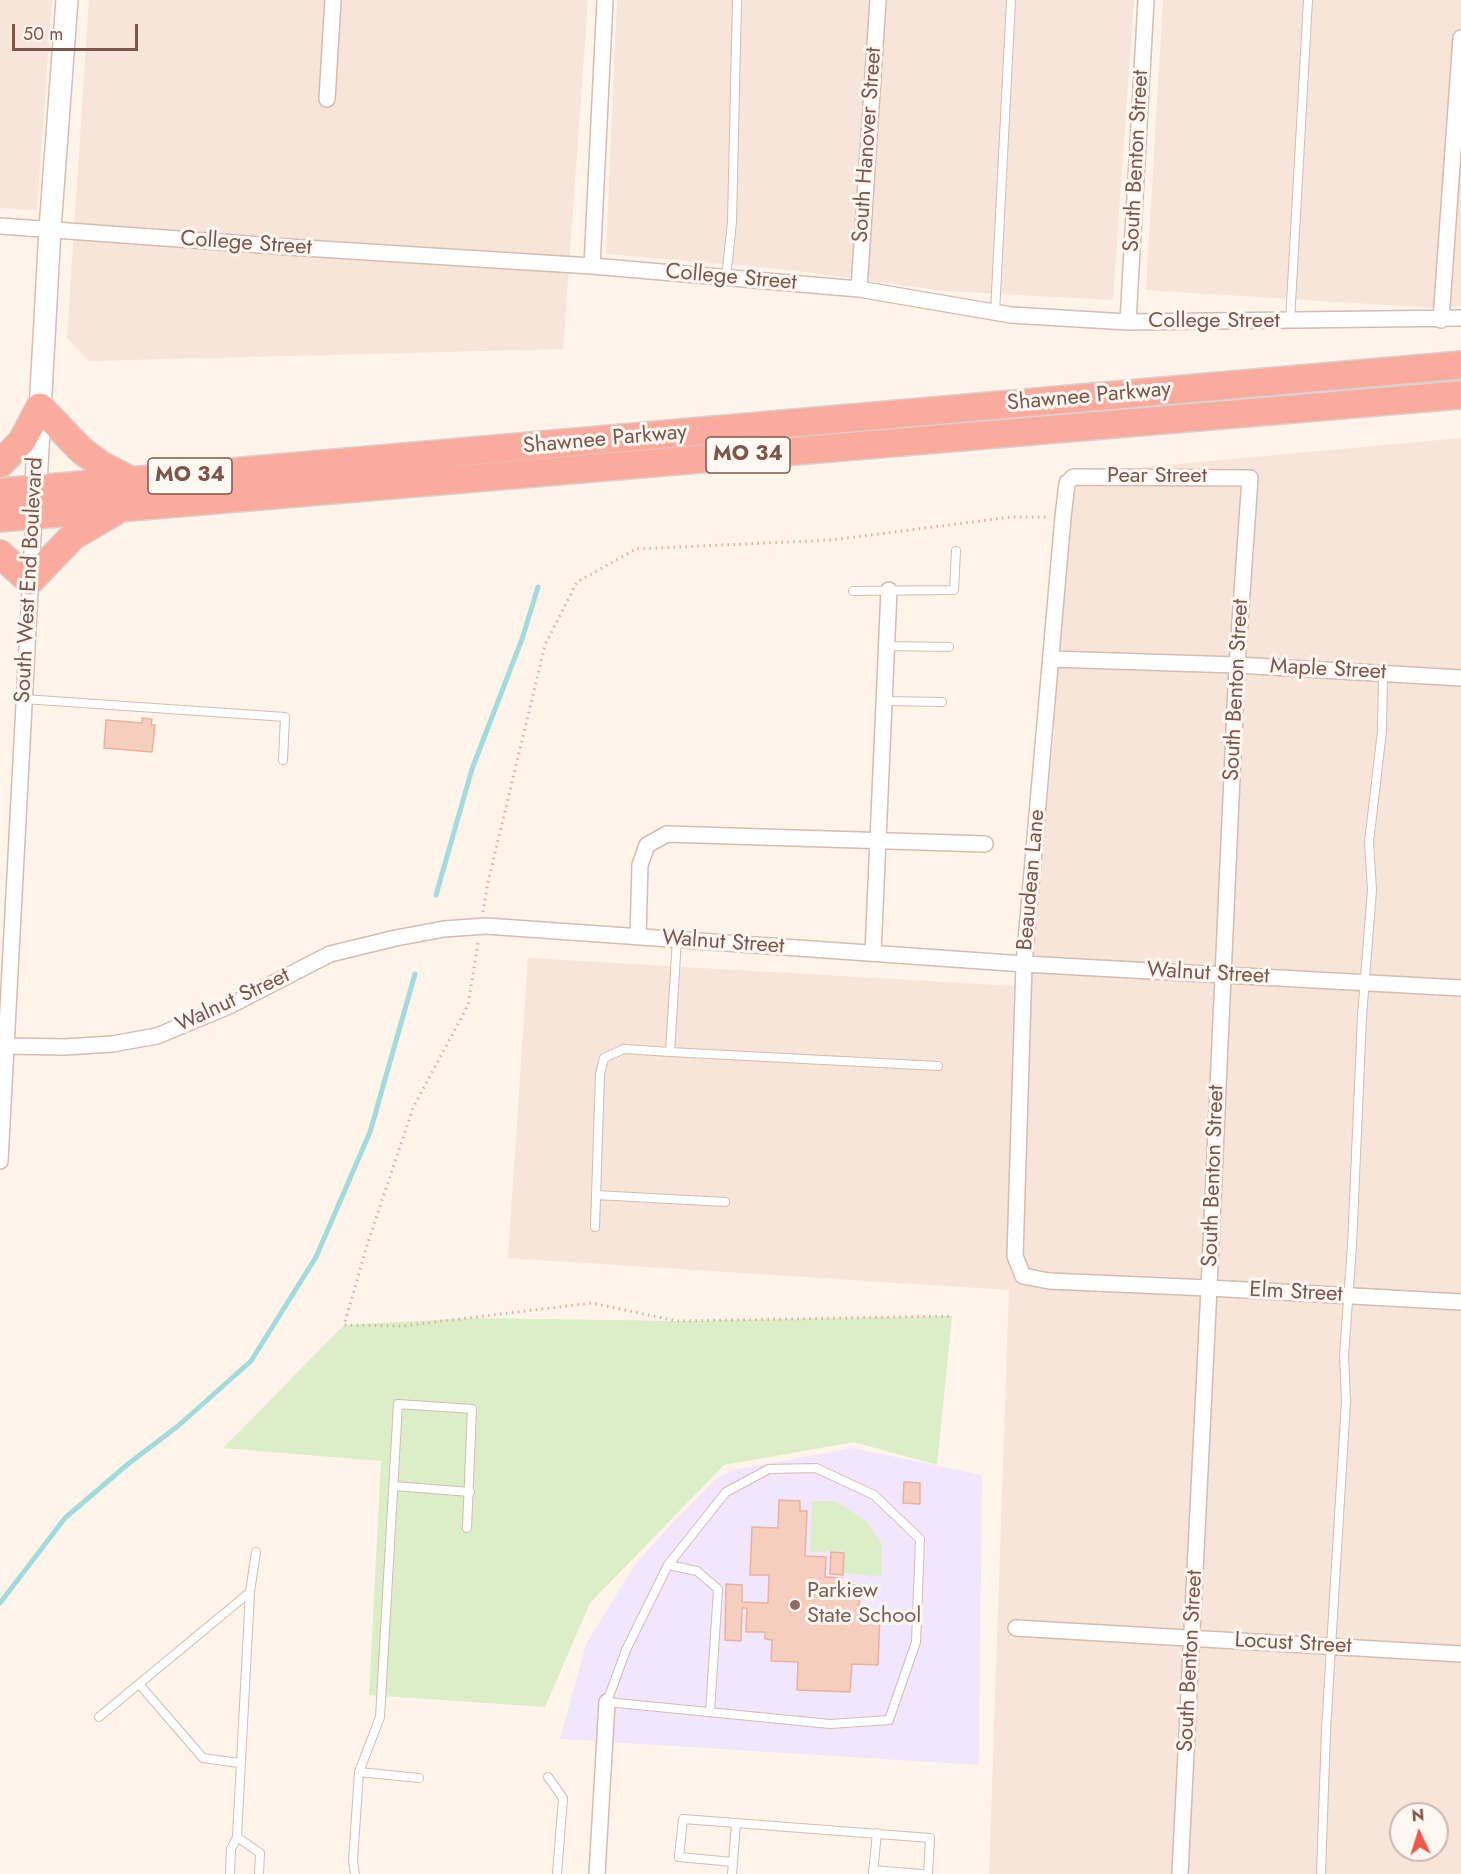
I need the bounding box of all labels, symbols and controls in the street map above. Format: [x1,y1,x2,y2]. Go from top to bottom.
scale bar [15,12,141,50]
text: 50 m [23,21,63,47]
street label: South Hanover Street [848,46,888,244]
street label: South Benton Street [1119,69,1155,253]
street label: College Street [179,226,313,262]
street label: College Street [664,259,798,297]
street label: College Street [1148,309,1280,335]
street label: Shawnee Parkway [1006,377,1172,417]
street label: Shawnee Parkway [522,420,688,460]
road number: MO 34 [706,437,790,473]
street label: South West End Boulevard [10,456,50,704]
road number: MO 34 [148,458,232,494]
street label: Pear Street [1107,464,1207,490]
street label: South Benton Street [1219,598,1255,782]
street label: Maple Street [1269,654,1387,686]
street label: Beaudean Lane [1013,808,1051,952]
street label: Walnut Street [661,926,785,960]
street label: Walnut Street [1146,958,1270,990]
street label: Walnut Street [172,963,294,1039]
street label: South Benton Street [1198,1085,1230,1267]
street label: Elm Street [1249,1277,1343,1309]
street label: South Benton Street [1173,1569,1209,1753]
place label: Parkiew State School [807,1579,921,1630]
marker: Parkiew State School [788,1598,802,1612]
street label: Locust Street [1234,1628,1352,1660]
north arrow [1389,1802,1449,1862]
text: N [1411,1804,1425,1827]

